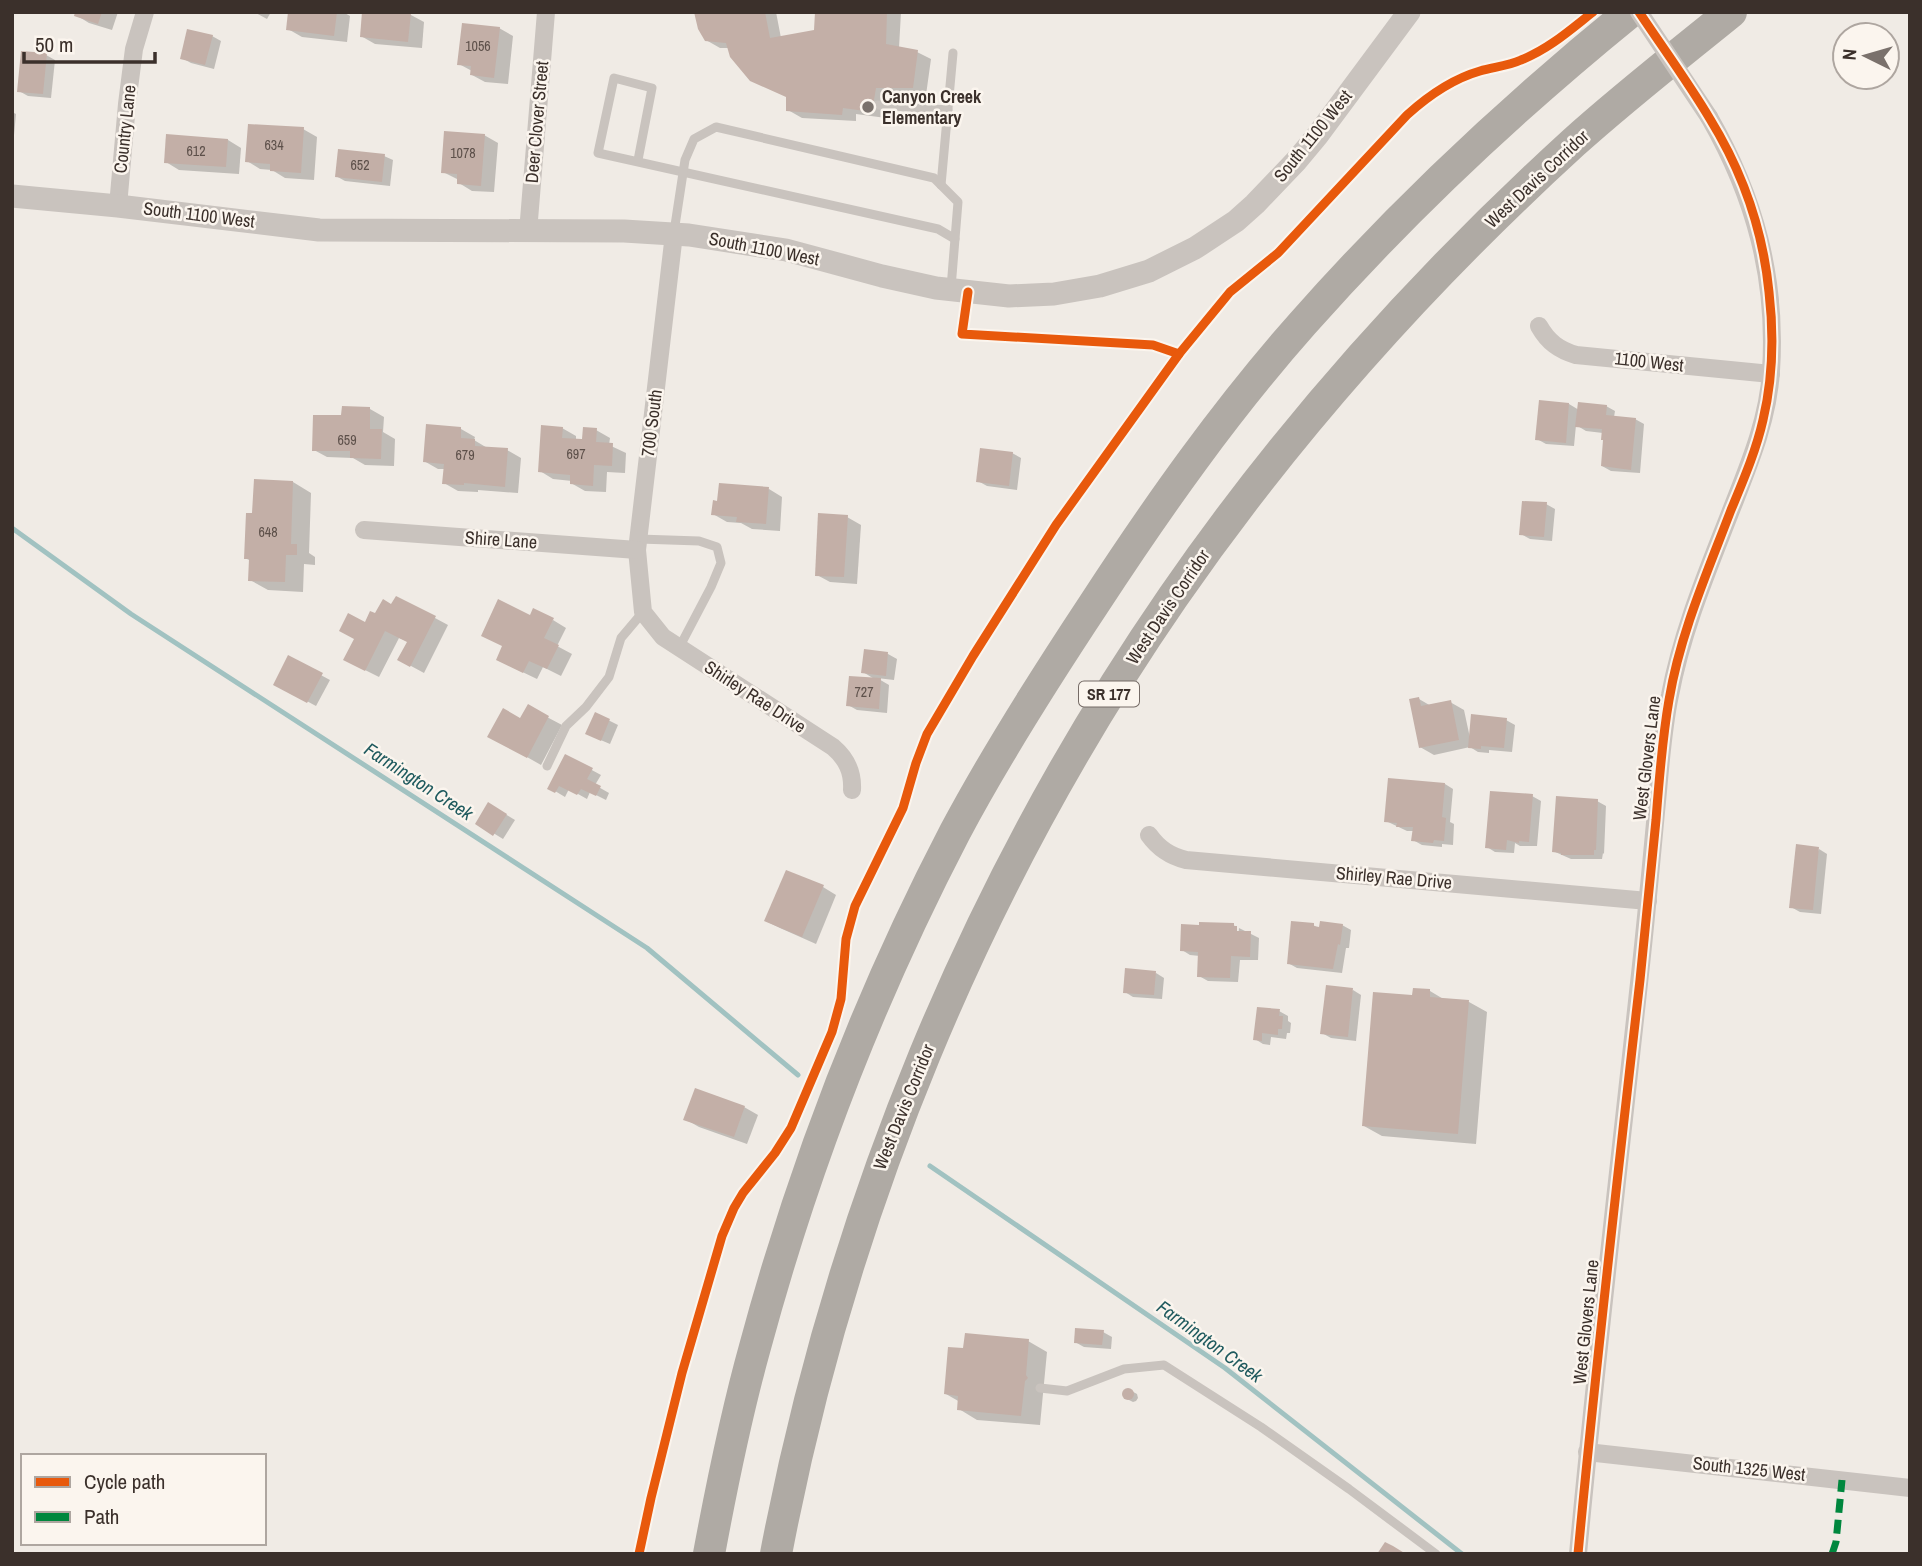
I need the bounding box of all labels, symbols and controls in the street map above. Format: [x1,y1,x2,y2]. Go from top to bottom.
scale bar [24,21,156,65]
north arrow [1831,21,1901,91]
text: 50 m [35,30,73,59]
house number: 1056 [465,37,491,55]
text: N [1836,48,1863,61]
street label: Deer Clover Street [519,60,554,184]
street label: Country Lane [107,84,142,174]
place label: Canyon Creek Elementary [882,84,982,130]
street label: South 1100 West [1268,84,1358,187]
marker: Canyon Creek Elementary [860,99,876,115]
street label: West Davis Corridor [1479,124,1594,233]
house number: 634 [264,136,284,154]
house number: 612 [186,142,206,160]
house number: 1078 [450,144,476,162]
house number: 652 [350,156,370,174]
street label: South 1100 West [142,195,256,234]
street label: South 1100 West [707,226,821,271]
street label: 1100 West [1613,345,1685,378]
street label: 700 South [635,388,668,458]
house number: 659 [337,431,357,449]
house number: 697 [566,445,586,463]
house number: 679 [455,446,475,464]
house number: 648 [258,523,278,541]
street label: Shire Lane [464,525,538,554]
street label: West Davis Corridor [1120,544,1215,669]
street label: Shirley Rae Drive [700,654,811,739]
road number: SR 177 [1079,681,1139,706]
house number: 727 [854,683,874,701]
street label: West Glovers Lane [1626,694,1667,822]
water label: Farmington Creek [360,736,480,827]
street label: Shirley Rae Drive [1335,860,1453,895]
street label: West Davis Corridor [867,1040,940,1173]
street label: West Glovers Lane [1567,1258,1604,1386]
water label: Farmington Creek [1152,1294,1269,1389]
street label: South 1325 West [1692,1450,1807,1487]
legend [21,1454,266,1545]
text: Cycle path [84,1467,165,1496]
text: Path [84,1502,119,1531]

